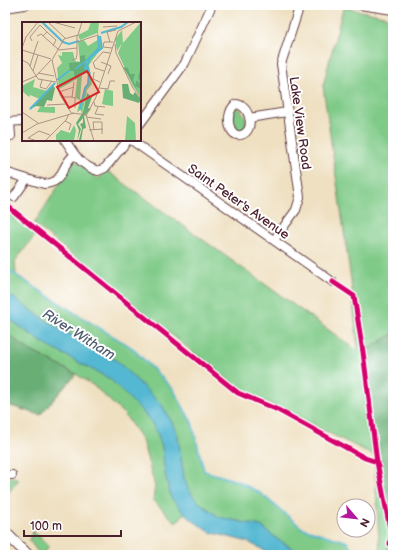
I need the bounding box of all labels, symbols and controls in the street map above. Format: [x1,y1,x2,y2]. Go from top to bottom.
inset map [22,22,141,141]
street label: Lake View Road [286,76,314,171]
street label: Saint Peter's Avenue [184,161,293,243]
water label: River Witham [39,305,118,364]
north arrow [336,498,376,538]
scale bar [24,512,121,538]
text: N [357,516,372,529]
text: 100 m [30,519,62,534]

